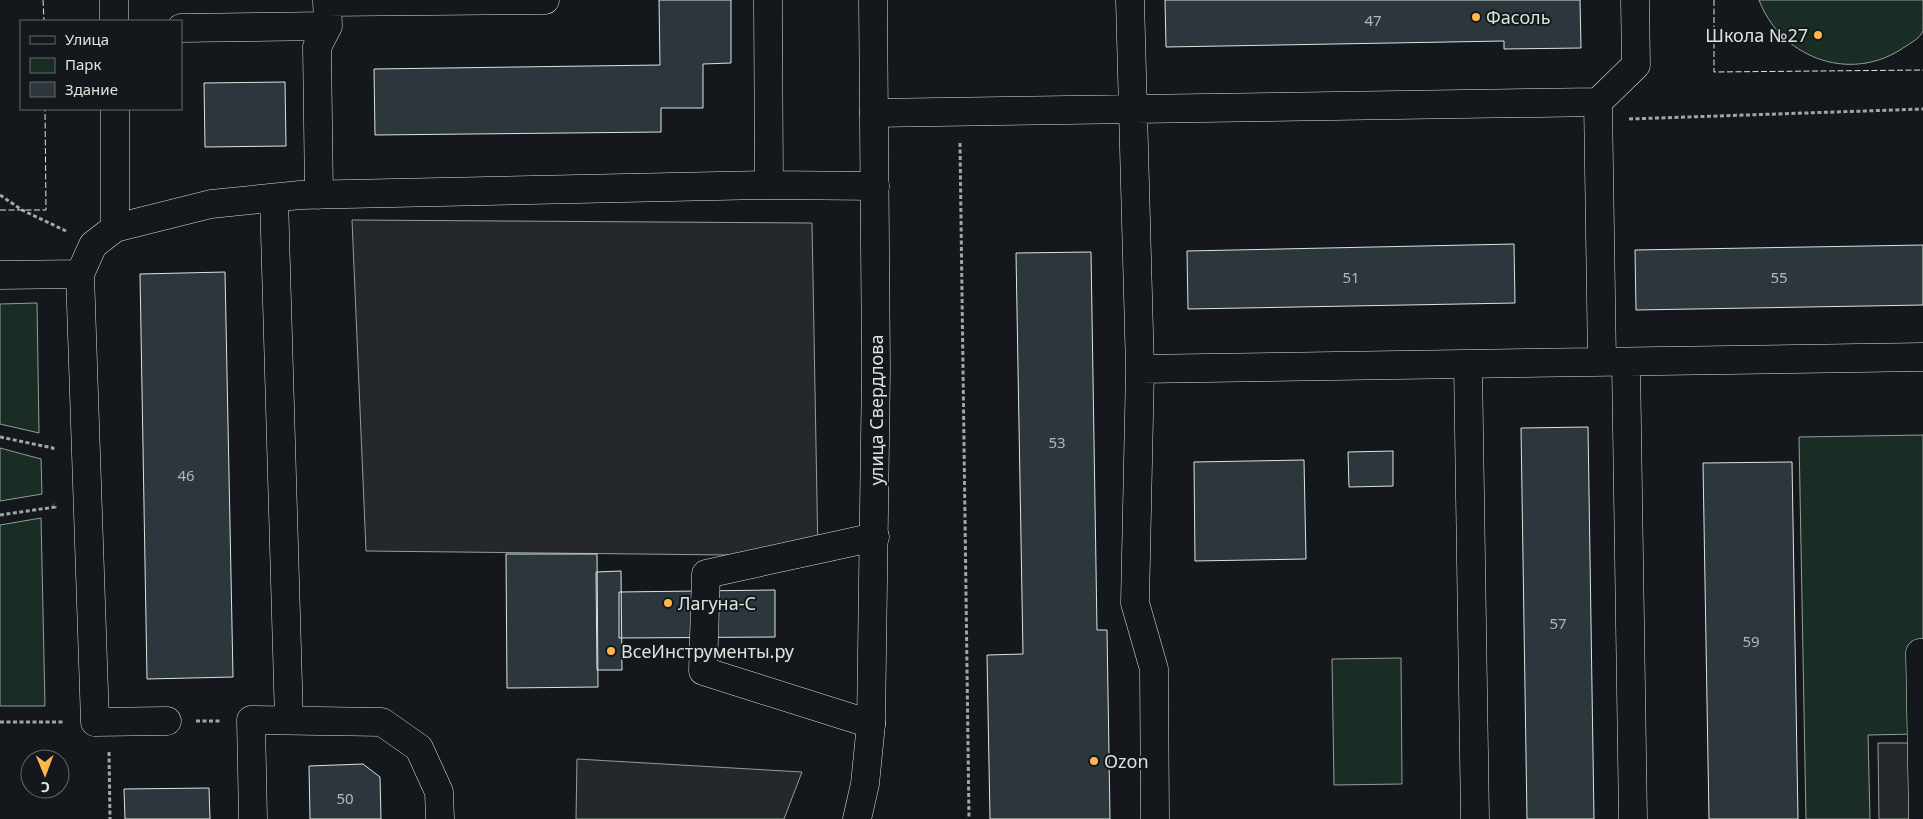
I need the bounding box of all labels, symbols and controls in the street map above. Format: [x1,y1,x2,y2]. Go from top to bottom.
place label: Фасоль [1486,5,1550,29]
house number: 47 [1364,10,1382,30]
marker: Фасоль [1470,11,1482,23]
legend [20,20,182,110]
place label: Школа №27 [1705,23,1808,47]
text: Улица [65,29,109,49]
marker: Школа №27 [1812,29,1824,41]
text: Парк [65,54,101,74]
text: Здание [65,79,118,99]
house number: 51 [1342,267,1360,287]
house number: 55 [1770,267,1788,287]
street label: улица Свердлова [864,335,888,485]
house number: 53 [1048,432,1066,452]
house number: 46 [177,465,195,485]
place label: Лагуна-С [678,591,756,615]
marker: Лагуна-С [662,597,674,609]
house number: 57 [1549,613,1567,633]
house number: 59 [1742,631,1760,651]
place label: ВсеИнструменты.ру [621,639,795,663]
marker: ВсеИнструменты.ру [605,645,617,657]
north arrow [20,749,70,799]
place label: Ozon [1104,749,1149,773]
marker: Ozon [1088,755,1100,767]
text: С [41,778,50,797]
house number: 50 [336,788,354,808]

